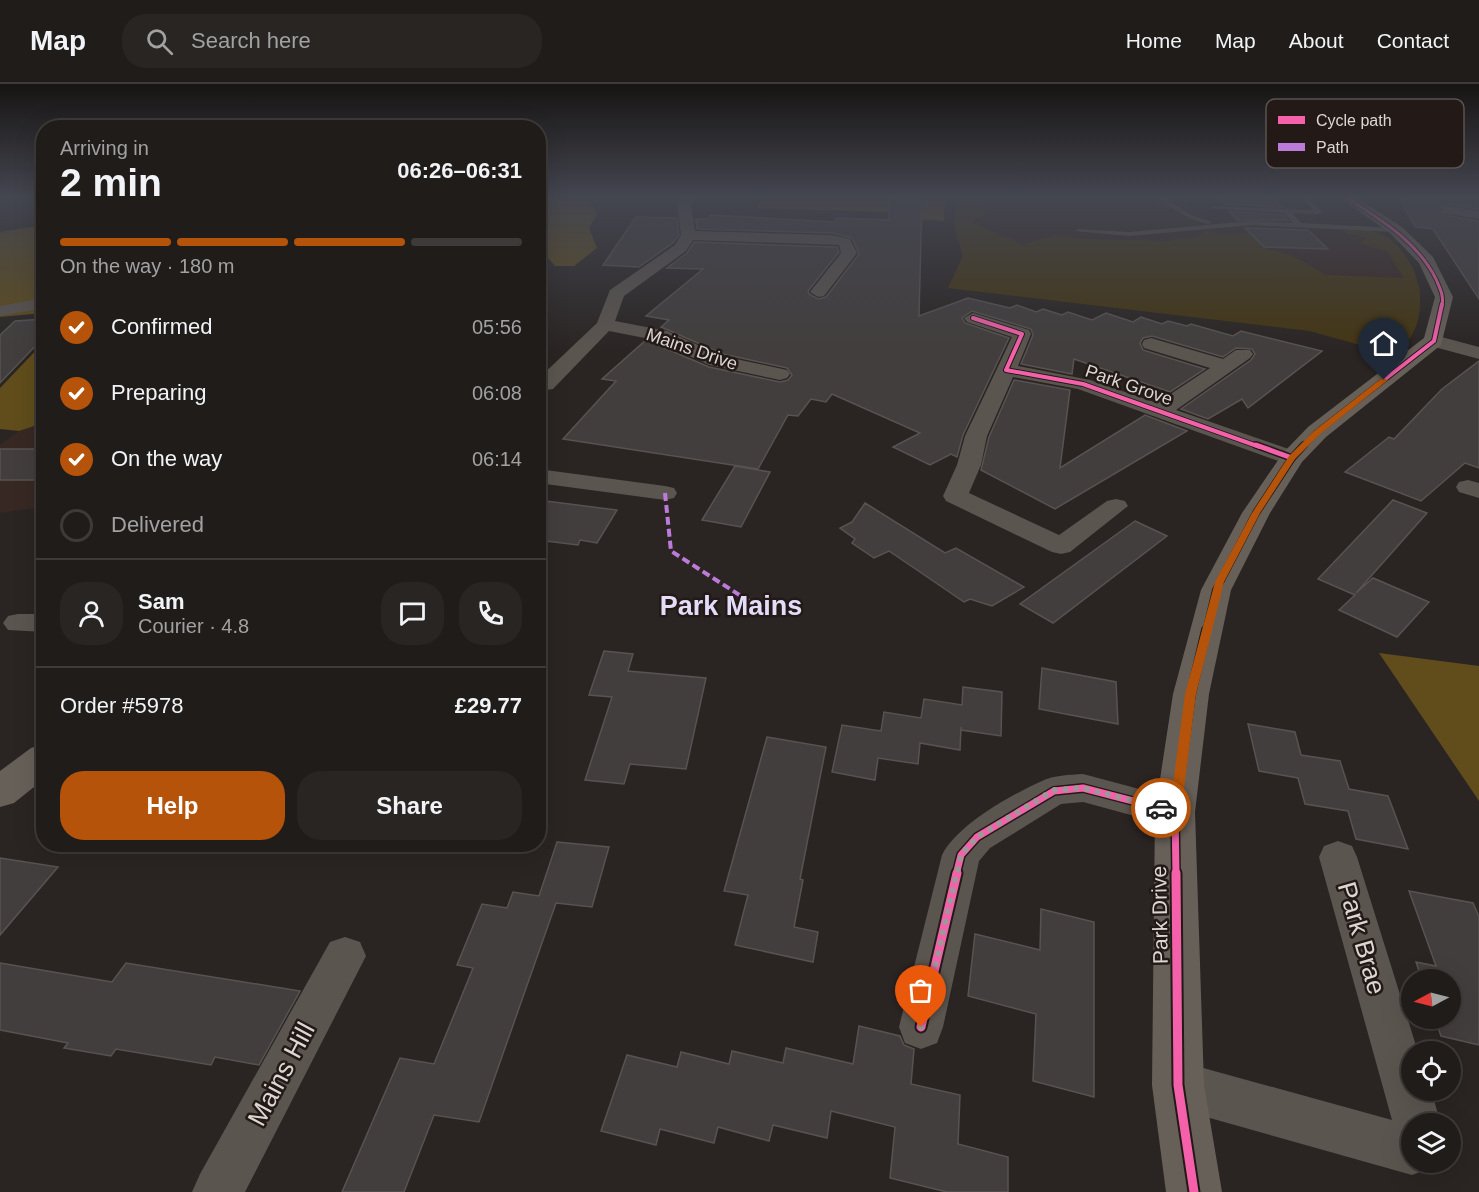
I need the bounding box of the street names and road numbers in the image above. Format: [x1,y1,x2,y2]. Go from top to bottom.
street label: Mains Drive [644,324,740,374]
street label: Park Grove [1083,361,1175,409]
street label: Park Drive [1147,866,1172,964]
street label: Park Brae [1332,878,1392,998]
street label: Mains Hill [241,1017,321,1131]

